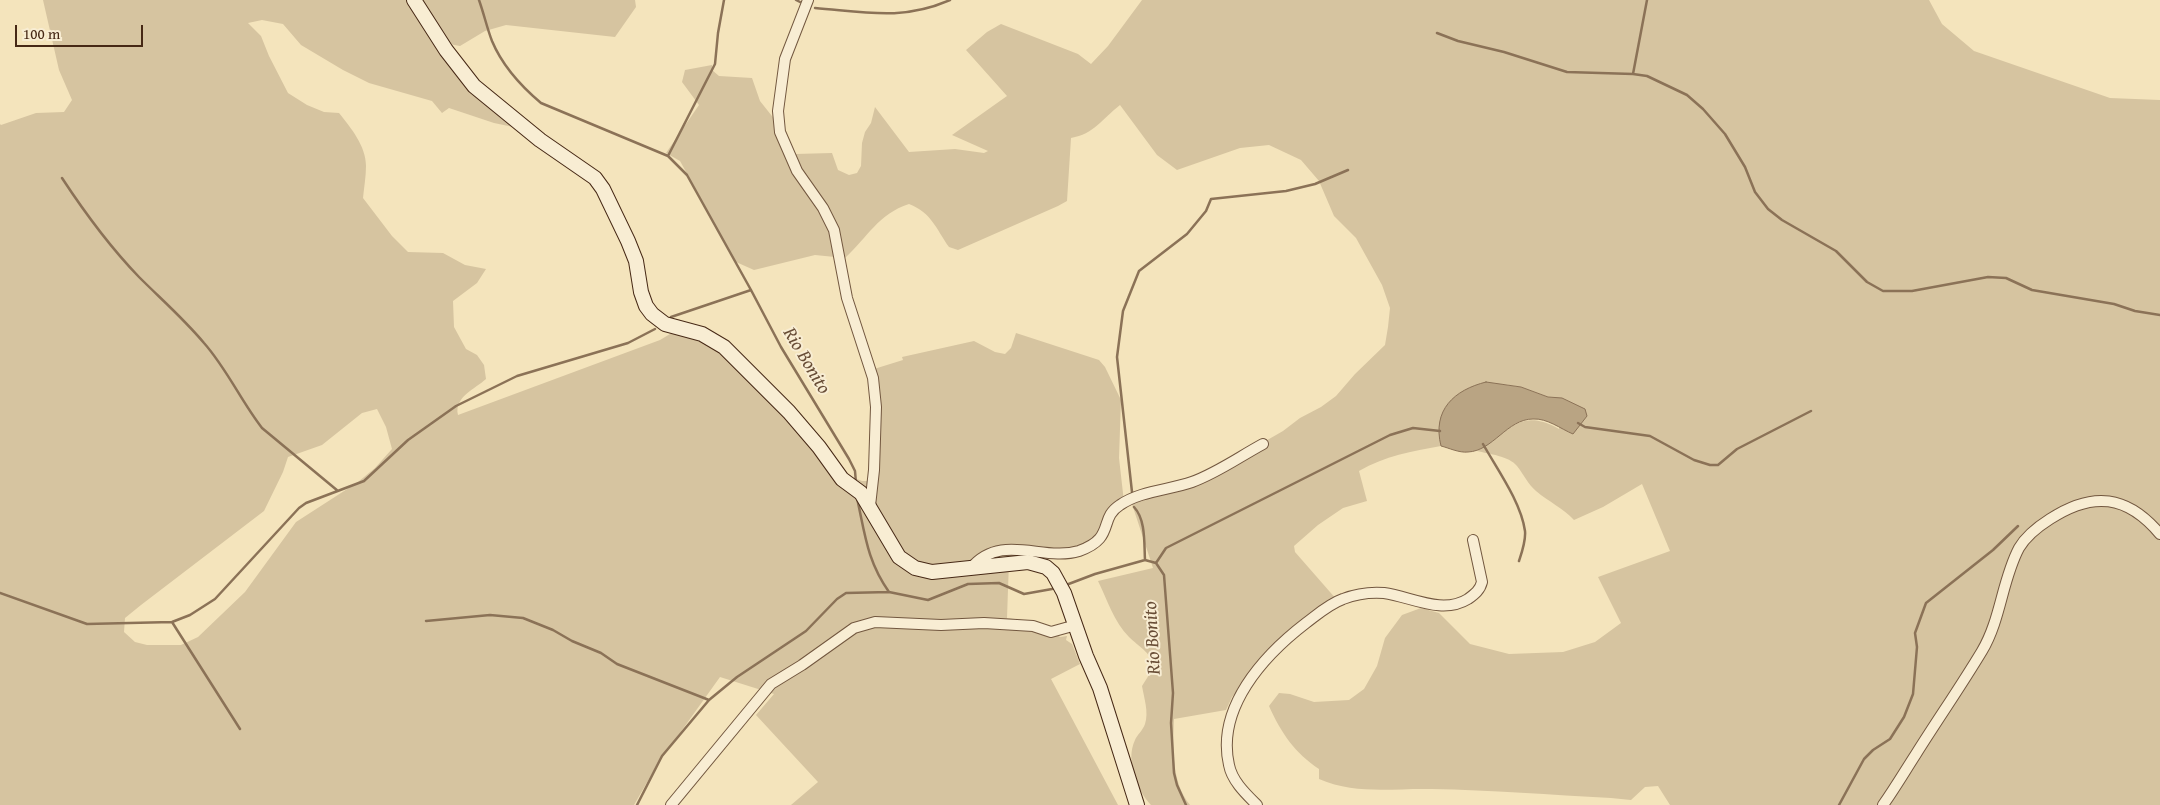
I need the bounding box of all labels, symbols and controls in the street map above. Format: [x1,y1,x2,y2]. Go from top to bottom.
scale bar [18,15,145,47]
text: 100 m [23,23,60,44]
water label: Rio Bonito [777,324,835,398]
water label: Rio Bonito [1140,601,1166,675]

